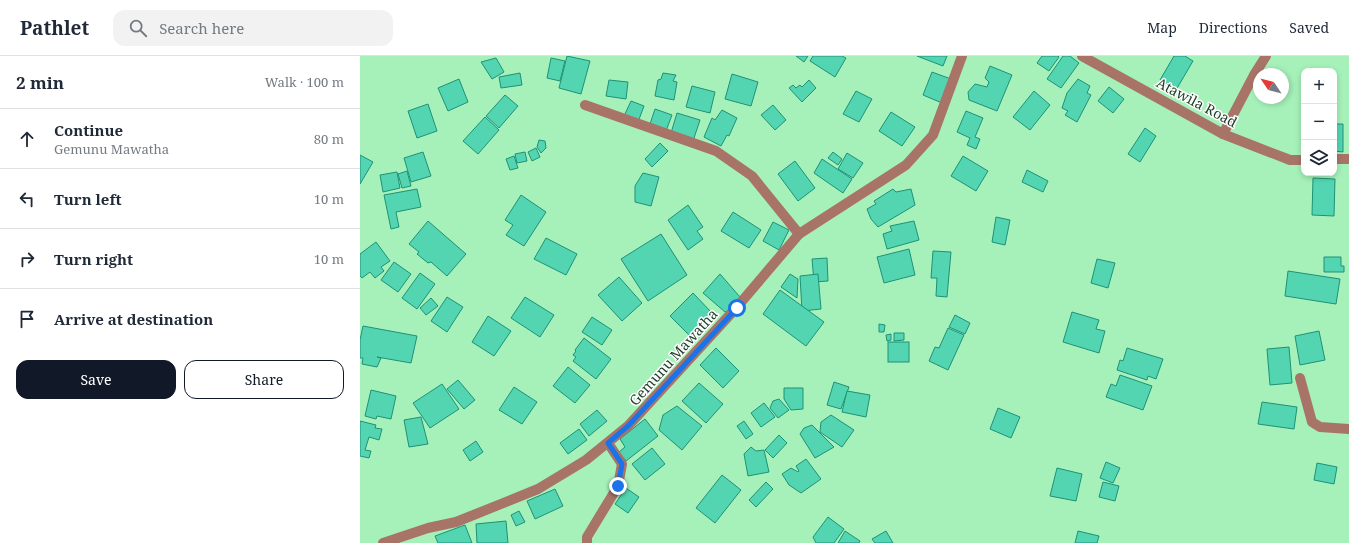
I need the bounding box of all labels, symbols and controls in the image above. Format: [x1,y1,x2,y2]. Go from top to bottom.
search box [113,10,393,46]
text: Pathlet [20,15,89,41]
icon: search [127,17,149,39]
text: Search here [159,18,244,38]
text: Map [1147,18,1177,37]
text: Directions [1199,18,1267,37]
text: Saved [1289,18,1329,37]
north arrow [1253,68,1289,104]
map controls [1301,68,1337,176]
button: + [1301,68,1337,104]
text: 2 min [16,71,64,94]
text: Walk · 100 m [265,73,344,91]
street label: Atawila Road [1153,73,1241,131]
button: − [1301,104,1337,140]
text: Continue [54,120,123,140]
icon: ahead [16,128,38,150]
text: 80 m [314,130,344,148]
text: Gemunu Mawatha [54,140,169,158]
button: layers [1301,140,1337,176]
icon: left [16,188,38,210]
text: Turn left [54,189,122,209]
text: 10 m [314,190,344,208]
icon: right [16,248,38,270]
text: Turn right [54,249,133,269]
text: 10 m [314,250,344,268]
route start [728,299,746,317]
street label: Gemunu Mawatha [625,305,722,409]
icon: arrive [16,308,38,330]
text: Arrive at destination [54,309,213,329]
button: Save [16,360,176,399]
button: Share [184,360,344,399]
route end [609,477,627,495]

